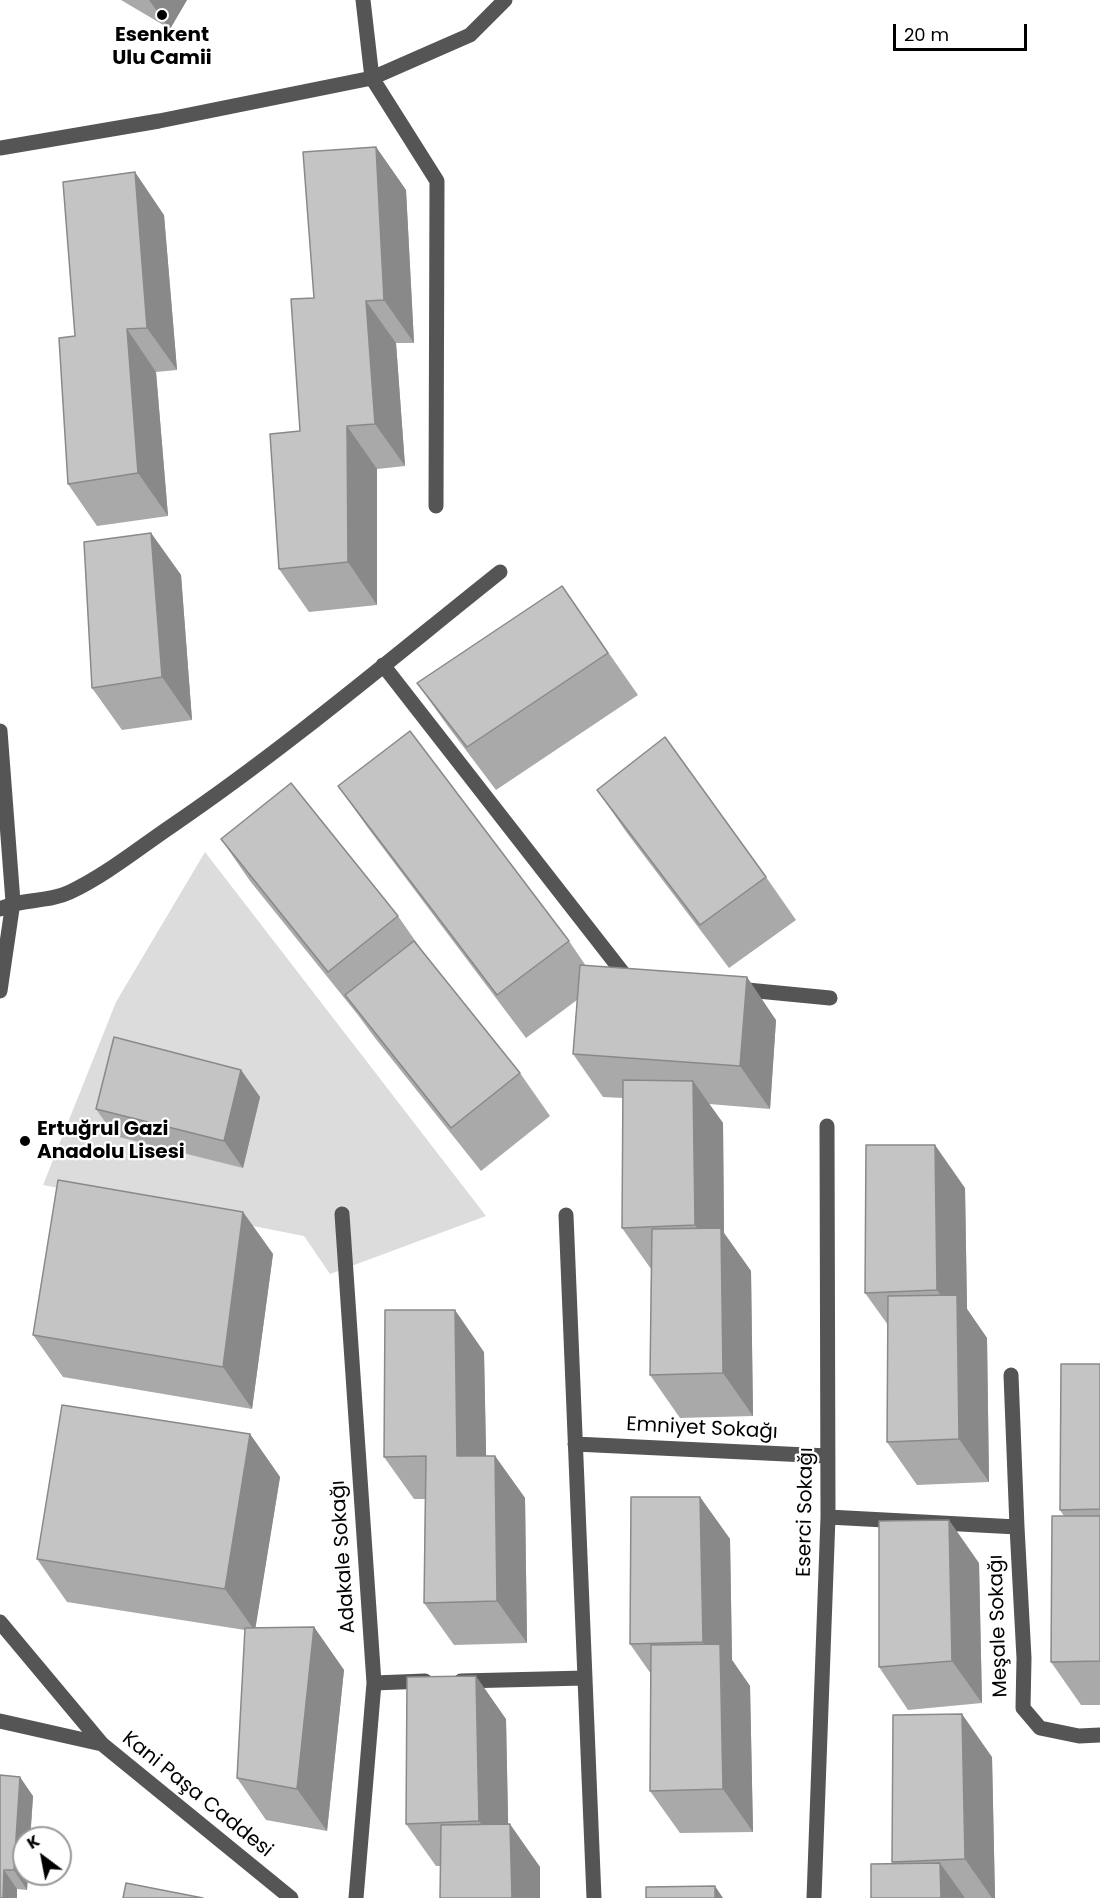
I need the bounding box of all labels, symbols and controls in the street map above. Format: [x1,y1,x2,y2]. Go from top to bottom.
marker: Esenkent Ulu Camii [155,8,169,22]
scale bar [896,12,1030,50]
text: 20 m [904,22,949,47]
place label: Esenkent Ulu Camii [112,24,212,71]
place label: Ertuğrul Gazi Anadolu Lisesi [37,1118,185,1165]
marker: Ertuğrul Gazi Anadolu Lisesi [18,1134,32,1148]
street label: Emniyet Sokağı [626,1413,778,1445]
street label: Eserci Sokağı [793,1447,819,1577]
street label: Adakale Sokağı [327,1479,361,1635]
street label: Meşale Sokağı [985,1554,1013,1698]
street label: Kani Paşa Caddesi [117,1727,277,1863]
north arrow [12,1826,72,1886]
text: K [22,1829,44,1855]

